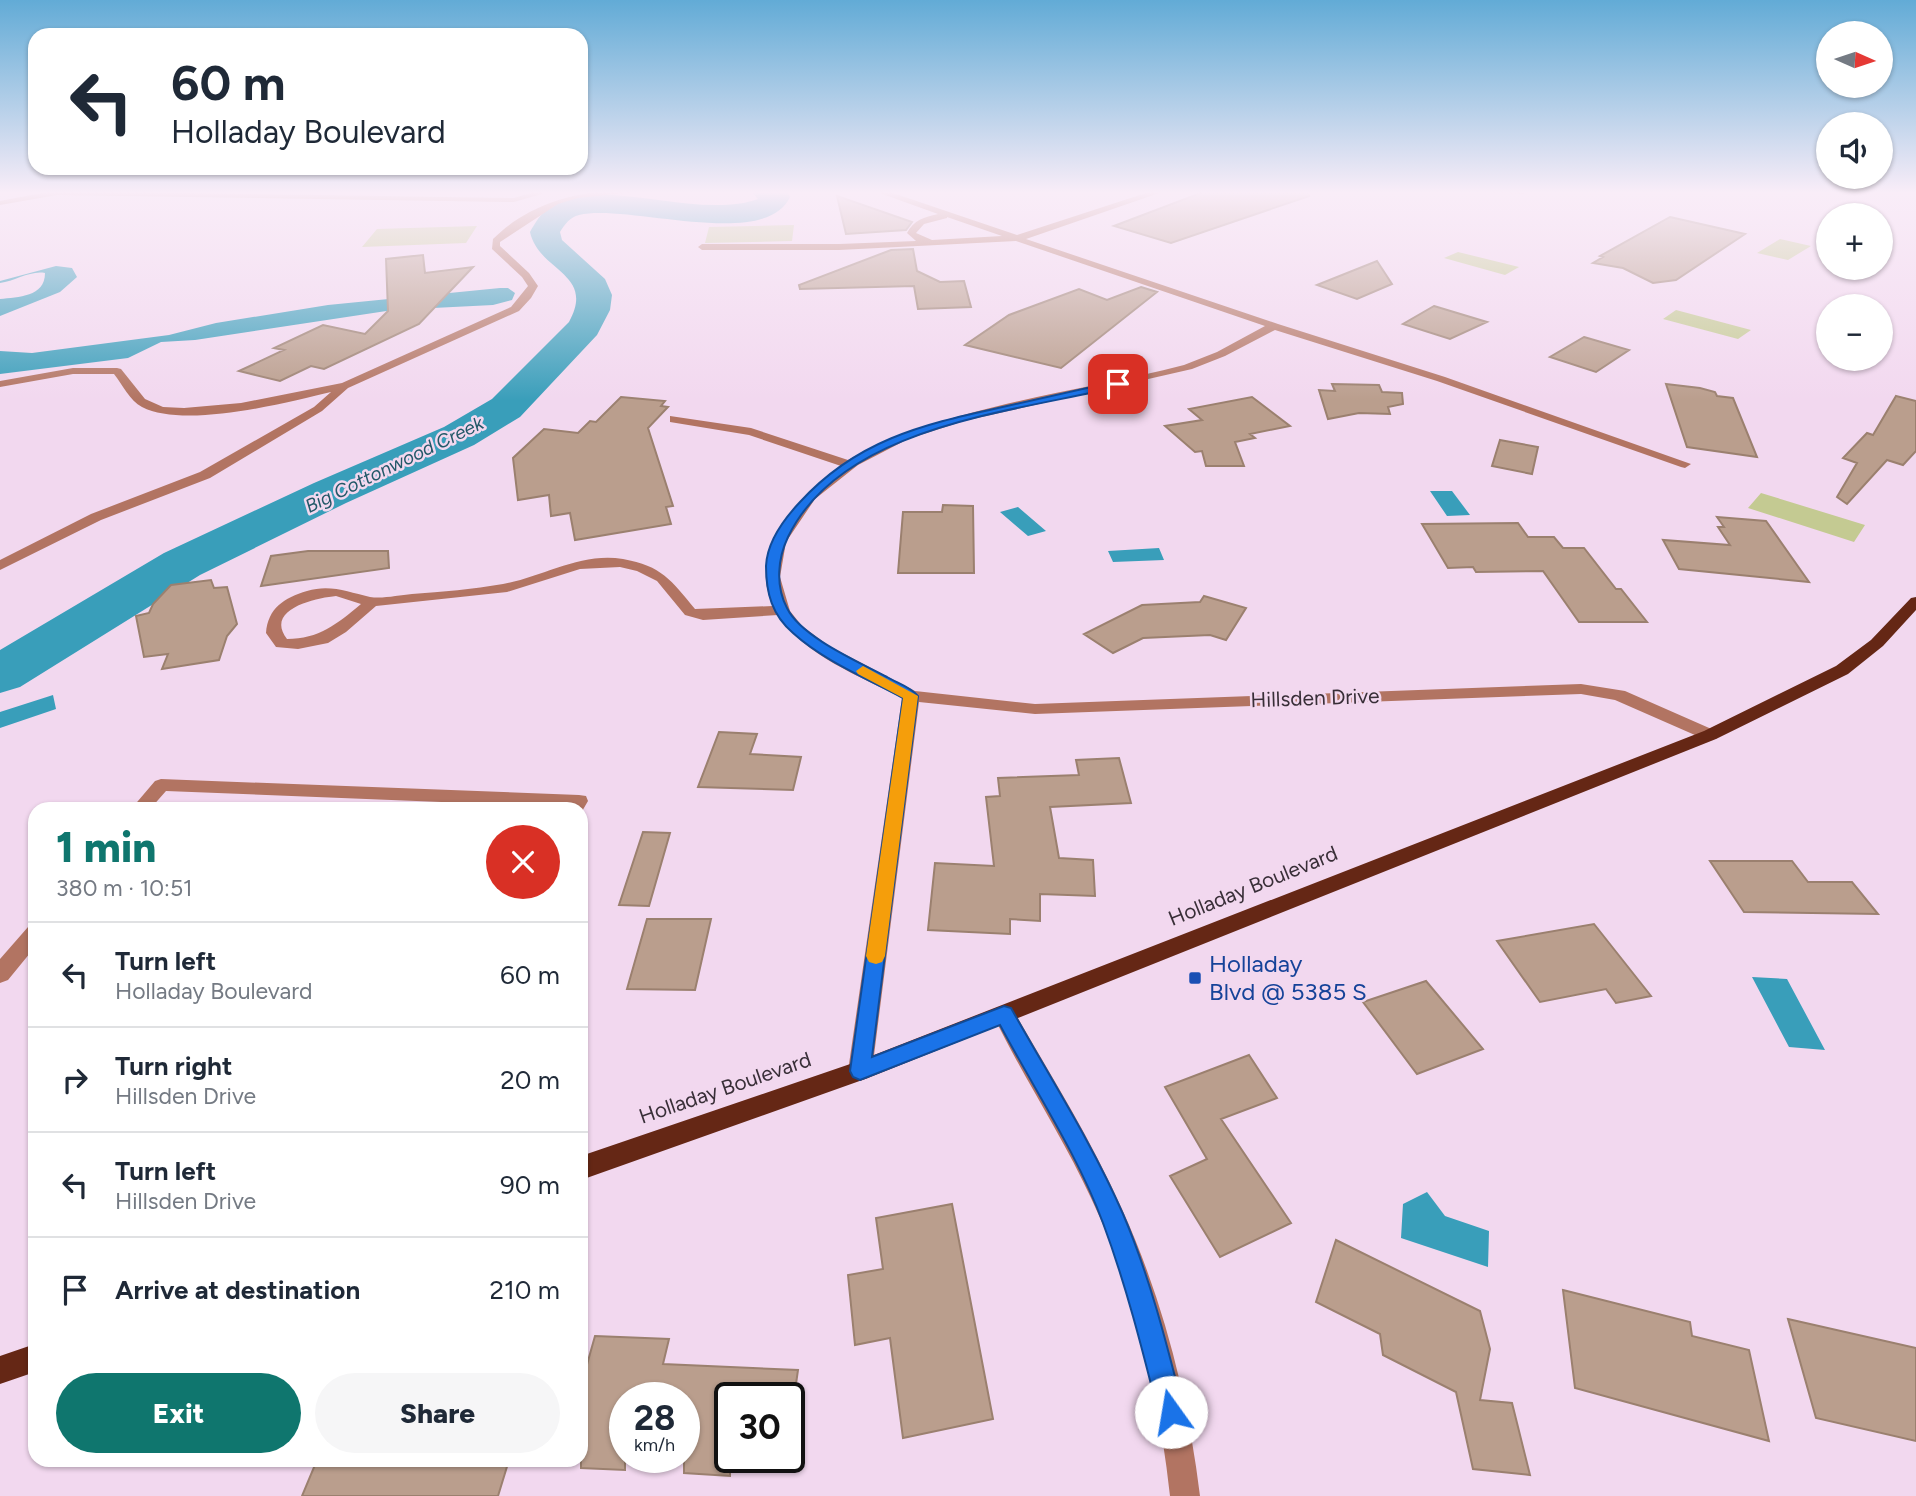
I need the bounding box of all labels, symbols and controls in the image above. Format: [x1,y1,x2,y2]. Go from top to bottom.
north arrow [1816,21,1894,98]
map controls [1816,21,1893,371]
text: 60 m [171,53,286,112]
icon: left [56,56,147,147]
button: sound [1816,112,1893,189]
text: Holladay Boulevard [171,113,446,151]
button: + [1816,203,1893,280]
button: − [1816,294,1893,371]
pin [1088,354,1148,414]
icon: arrive [1099,365,1137,403]
water label: Big Cottonwood Creek [301,411,488,518]
street label: Hillsden Drive [1250,683,1380,712]
text: 1 min [56,822,156,873]
button: close [486,825,560,899]
street label: Holladay Boulevard [1165,840,1341,931]
text: 380 m · 10:51 [56,874,193,902]
text: Turn left [115,945,216,977]
place label: Holladay Blvd @ 5385 S [1209,949,1367,1006]
icon: left [56,956,94,994]
text: 60 m [500,959,560,991]
marker: Holladay Blvd @ 5385 S [1187,970,1203,986]
text: Holladay Boulevard [115,977,313,1005]
street label: Holladay Boulevard [636,1046,814,1129]
text: Turn right [115,1050,232,1082]
icon: right [56,1061,94,1099]
text: 20 m [500,1064,560,1096]
text: Hillsden Drive [115,1082,256,1110]
text: Turn left [115,1155,216,1187]
icon: left [56,1166,94,1204]
text: 90 m [500,1169,560,1201]
text: Hillsden Drive [115,1187,256,1215]
icon: arrive [56,1271,94,1309]
text: Arrive at destination [115,1274,360,1306]
text: 210 m [490,1274,560,1306]
button: Exit [56,1373,301,1453]
button: Share [315,1373,560,1453]
position arrow [1134,1375,1208,1449]
speed limit sign: 30 [714,1382,805,1473]
text: 28 [634,1397,675,1439]
text: km/h [634,1434,675,1456]

